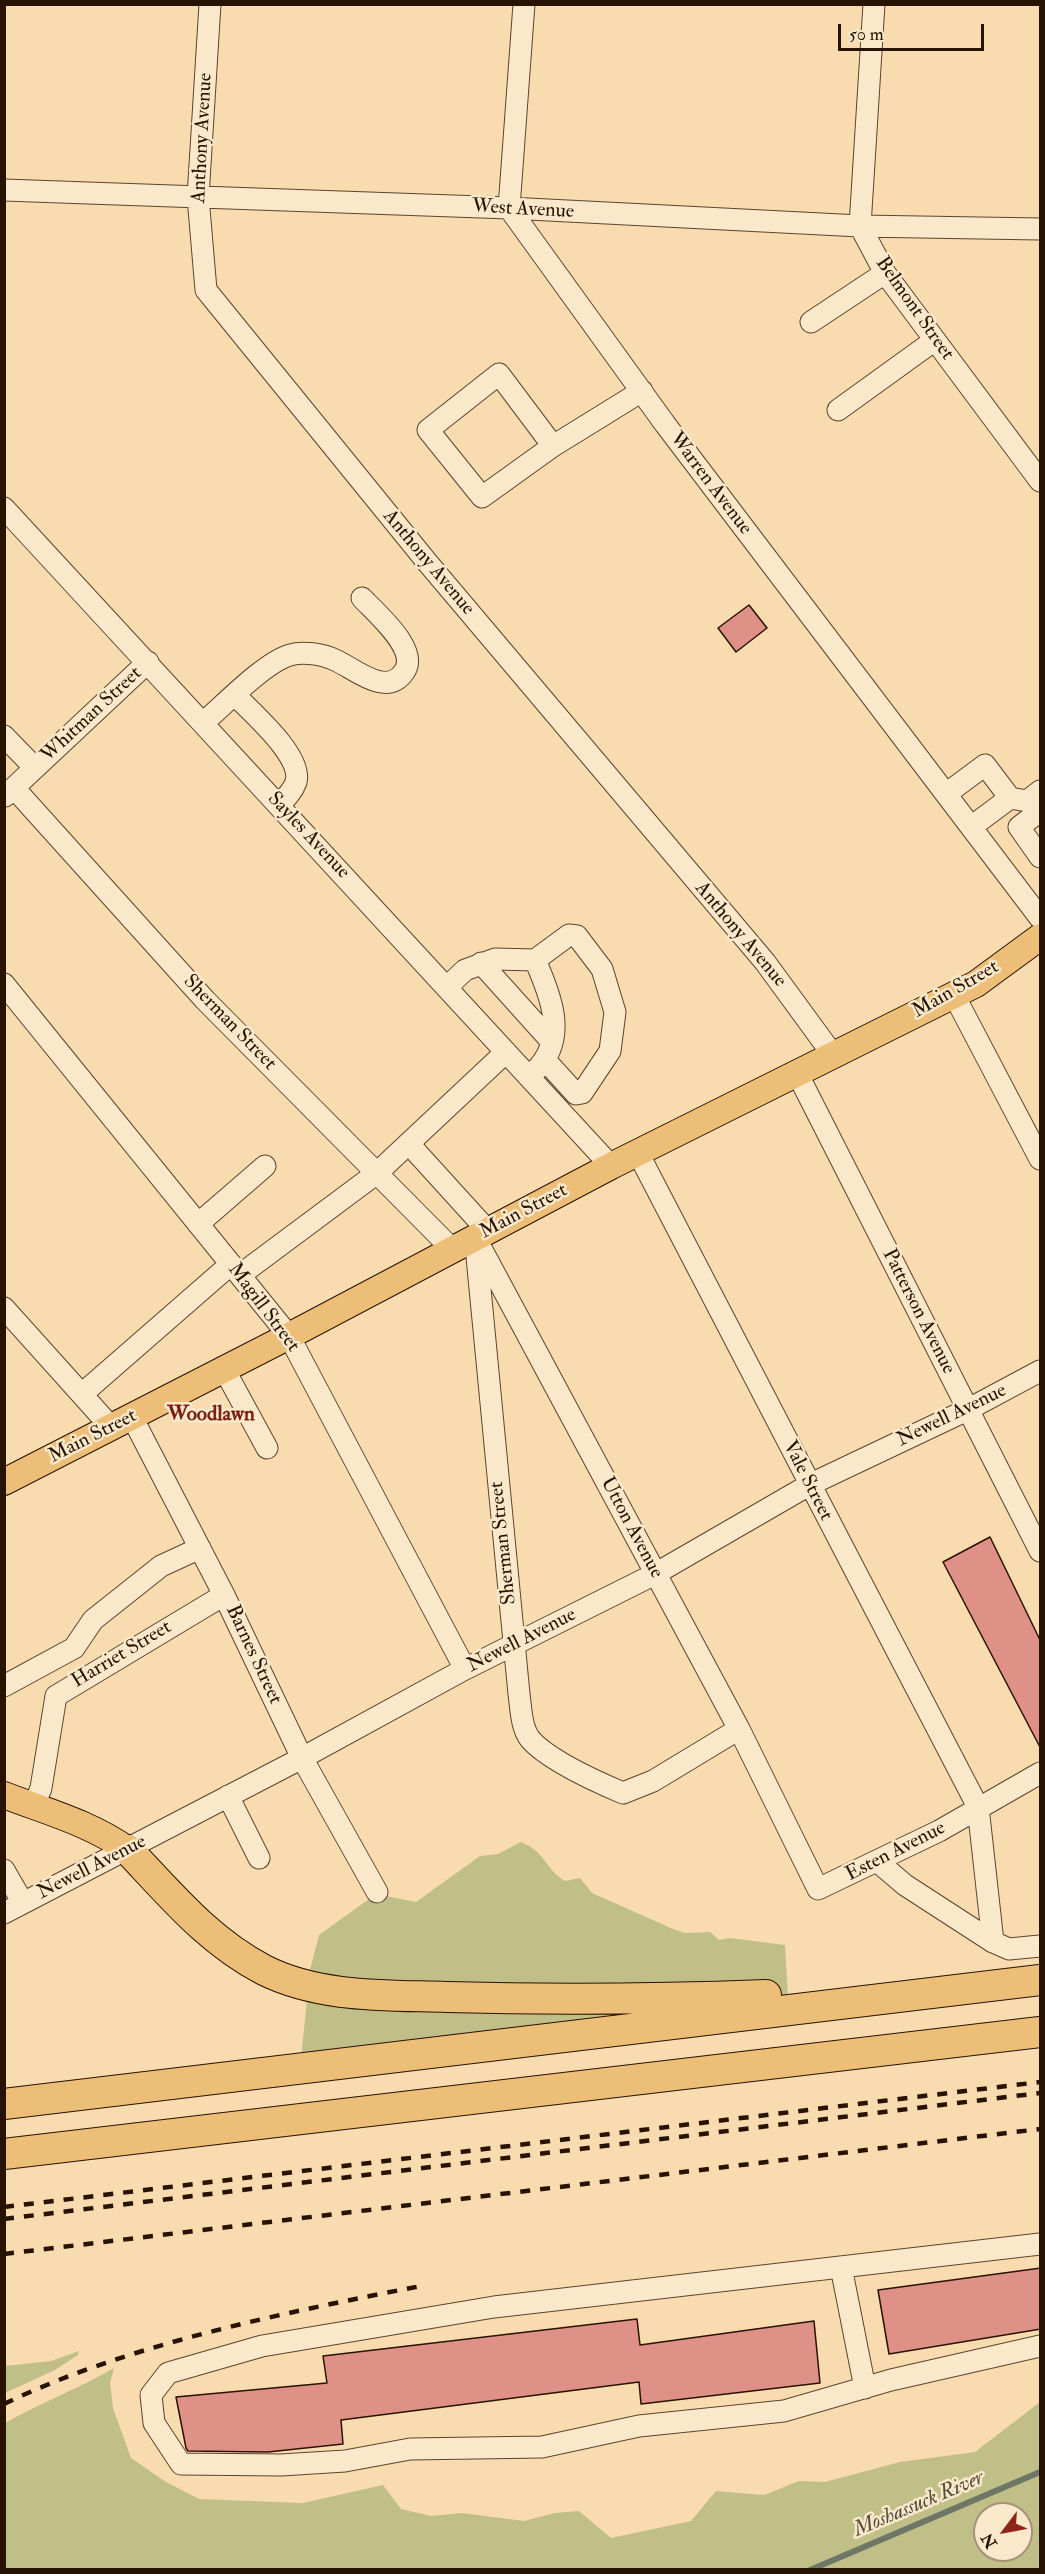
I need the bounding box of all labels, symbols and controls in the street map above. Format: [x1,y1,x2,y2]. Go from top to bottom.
scale bar [841,12,986,50]
text: 50 m [849,23,884,46]
street label: Anthony Avenue [188,72,218,204]
street label: West Avenue [471,195,575,225]
street label: Belmont Street [870,253,958,365]
street label: Warren Avenue [664,428,756,540]
street label: Anthony Avenue [377,505,479,621]
street label: Whitman Street [37,662,147,768]
street label: Sayles Avenue [262,788,354,884]
street label: Anthony Avenue [689,877,791,993]
street label: Main Street [909,956,1003,1024]
street label: Sherman Street [177,970,281,1076]
street label: Main Street [476,1179,572,1245]
street label: Patterson Avenue [876,1245,960,1379]
street label: Magill Street [222,1259,304,1357]
street label: Newell Avenue [893,1379,1011,1453]
district label: Woodlawn [167,1402,255,1428]
street label: Main Street [45,1405,141,1469]
street label: Vale Street [777,1437,837,1525]
street label: Utton Avenue [594,1473,668,1583]
street label: Sherman Street [486,1480,522,1606]
street label: Barnes Street [220,1602,286,1708]
street label: Newell Avenue [464,1603,580,1679]
street label: Harriet Street [68,1616,176,1694]
street label: Esten Avenue [842,1817,950,1887]
street label: Newell Avenue [34,1830,150,1906]
water label: Moshassuck River [850,2466,988,2544]
north arrow [973,2502,1033,2562]
text: N [977,2529,1002,2552]

